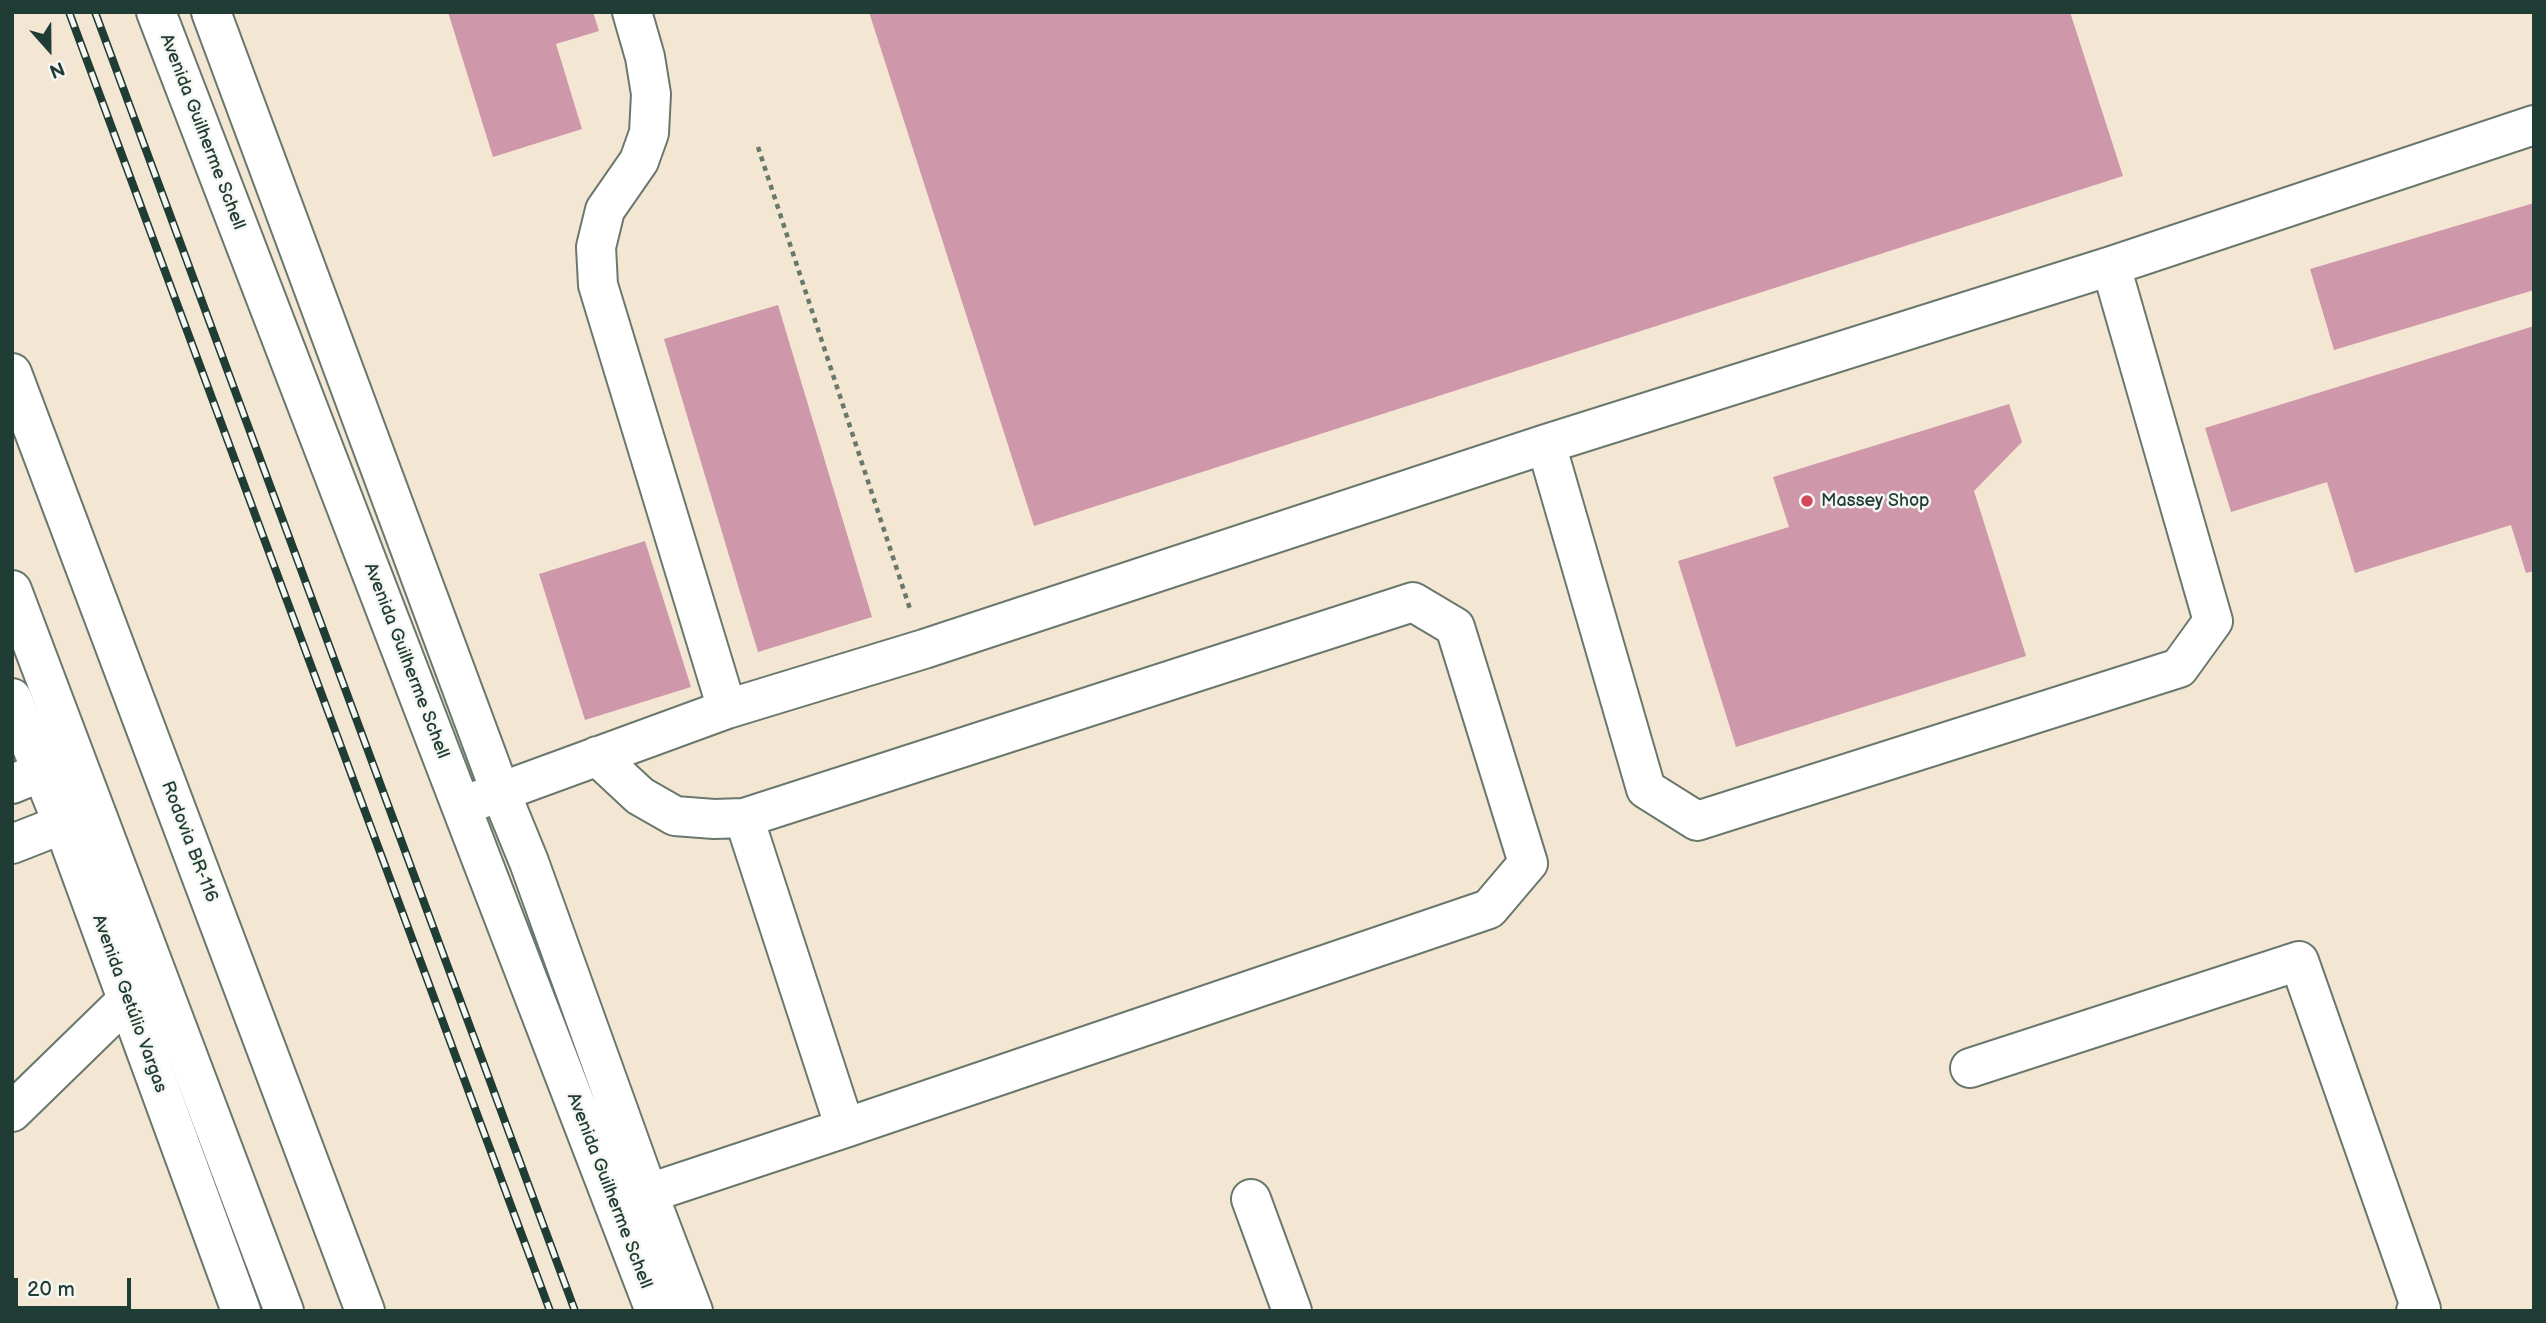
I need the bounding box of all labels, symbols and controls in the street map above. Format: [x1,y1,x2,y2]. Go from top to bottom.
north arrow [14,14,84,84]
street label: Avenida Guilherme Schell [155,31,249,233]
text: N [46,56,67,82]
place label: Massey Shop [1821,490,1930,512]
marker: Massey Shop [1799,493,1815,509]
street label: Avenida Guilherme Schell [359,560,453,762]
street label: Rodovia BR-116 [156,778,222,906]
street label: Avenida Getúlio Vargas [87,912,171,1096]
street label: Avenida Guilherme Schell [562,1090,656,1292]
scale bar [18,1264,135,1308]
text: 20 m [27,1277,75,1302]

